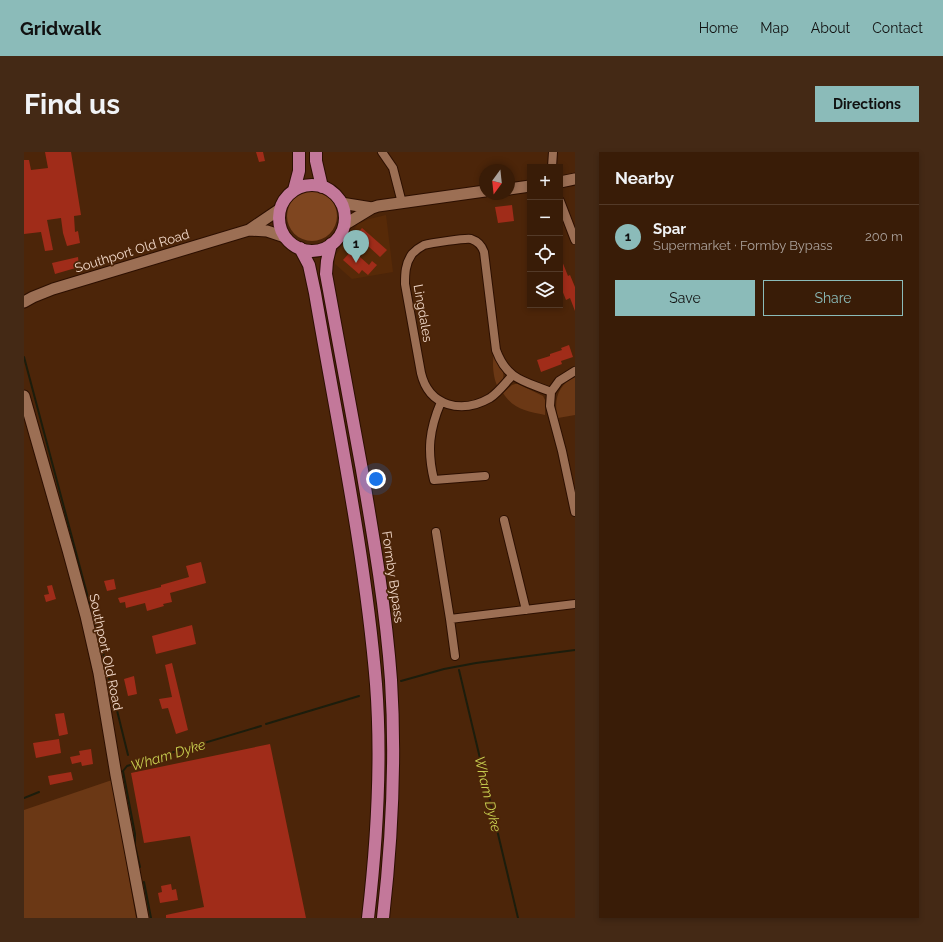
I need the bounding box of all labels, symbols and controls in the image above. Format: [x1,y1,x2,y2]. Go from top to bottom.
text: Gridwalk [20,17,101,39]
text: Home [699,20,738,36]
text: Map [760,20,789,36]
text: About [811,20,850,36]
text: Contact [872,20,923,36]
button: Directions [815,86,919,122]
text: Find us [24,88,120,121]
north arrow [479,164,515,200]
map controls [527,164,563,308]
button: + [527,164,563,200]
text: Nearby [615,168,674,188]
button: − [527,200,563,236]
text: Spar [653,220,686,238]
street label: Southport Old Road [73,226,191,276]
text: 1 [625,229,631,244]
text: 200 m [865,229,903,244]
pin: 1 [343,230,369,263]
button: locate [527,236,563,272]
text: Supermarket · Formby Bypass [653,238,833,253]
button: layers [527,272,563,308]
button: Save [615,280,755,316]
button: Share [763,280,903,316]
street label: Lingdales [411,283,435,343]
your location [366,469,386,489]
street label: Formby Bypass [379,530,407,624]
street label: Southport Old Road [86,592,126,712]
water label: Wham Dyke [129,736,208,774]
water label: Wham Dyke [472,755,505,834]

